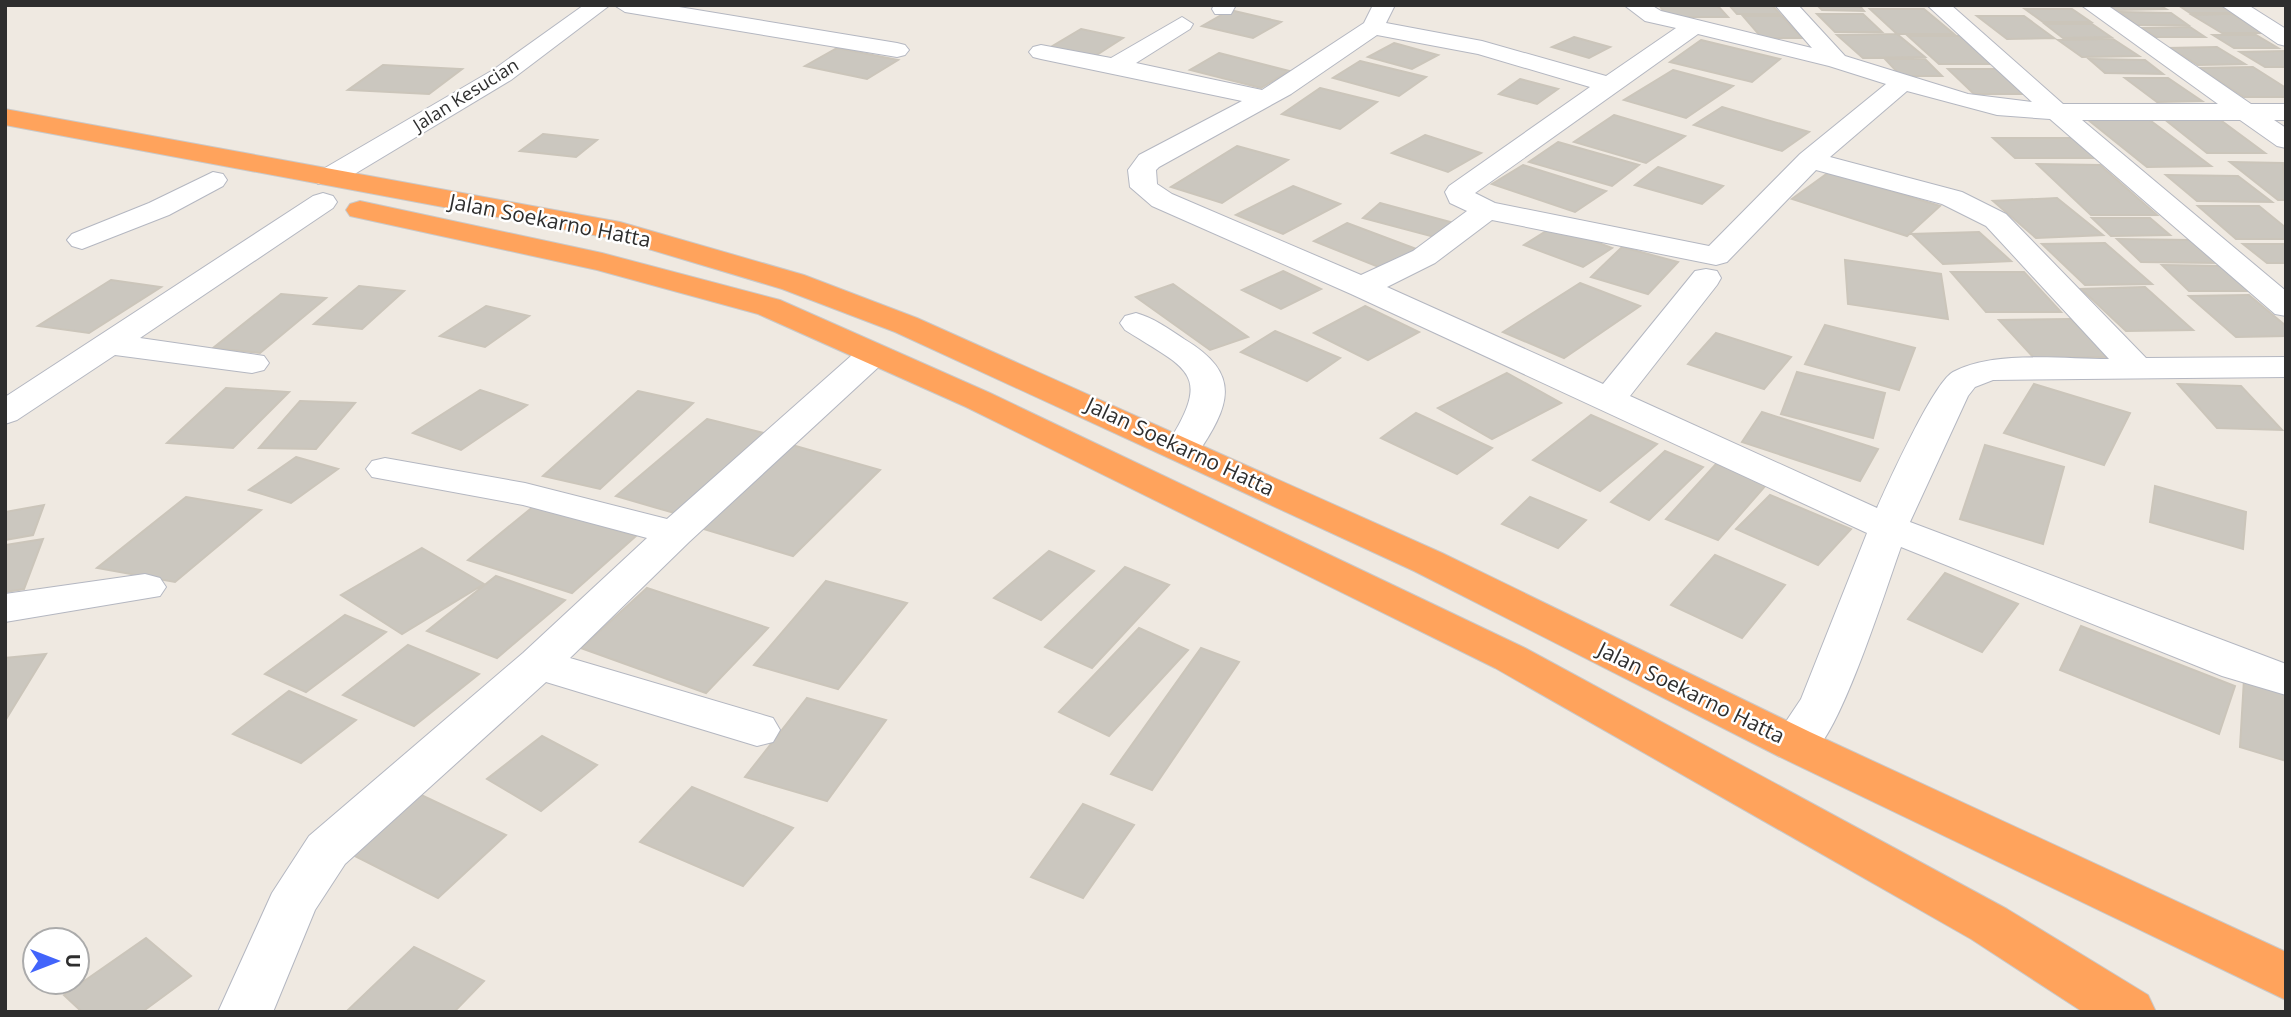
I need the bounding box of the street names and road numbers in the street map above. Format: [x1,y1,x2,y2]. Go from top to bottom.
street label: Jalan Kesucian [407,52,523,137]
street label: Jalan Soekarno Hatta [445,186,653,253]
street label: Jalan Soekarno Hatta [1080,389,1279,502]
street label: Jalan Soekarno Hatta [1592,634,1790,750]

